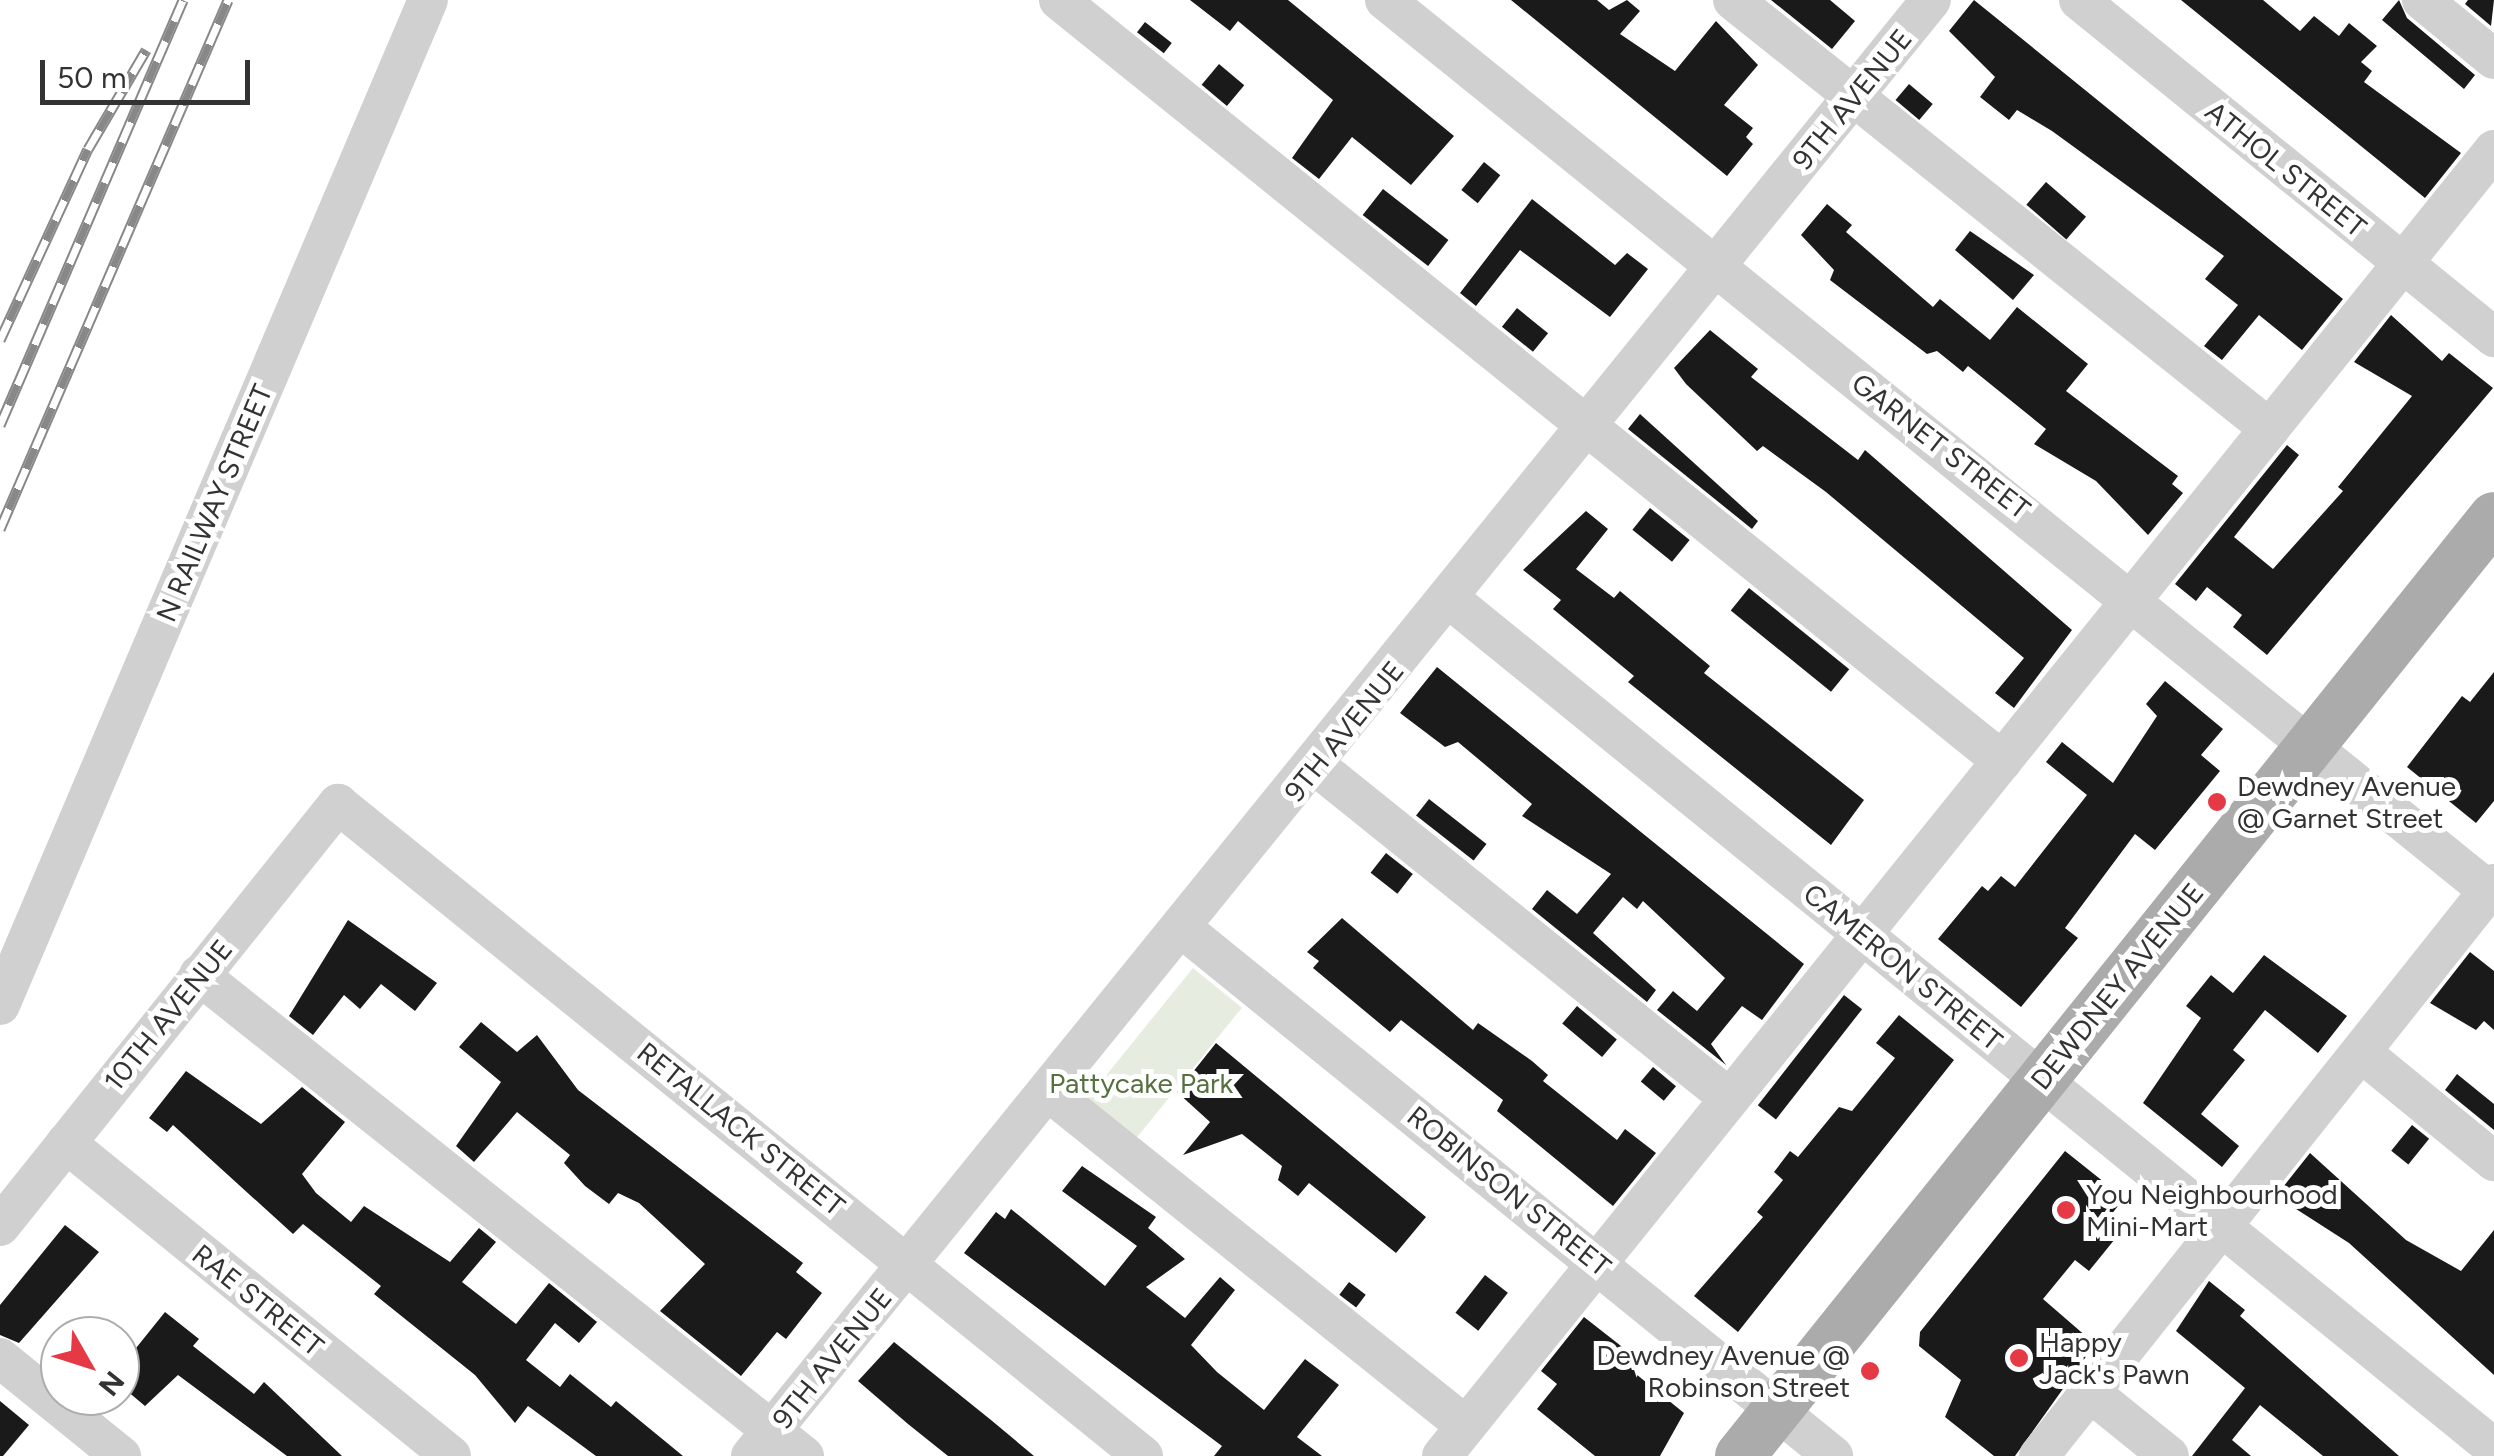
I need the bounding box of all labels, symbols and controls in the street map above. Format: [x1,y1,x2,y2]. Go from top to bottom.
street label: 9TH AVENUE [1785,22,1919,176]
scale bar [45,40,255,102]
text: 50 m [57,59,126,96]
street label: ATHOL STREET [2199,94,2373,244]
street label: GARNET STREET [1845,366,2037,526]
street label: N RAILWAY STREET [149,379,279,627]
street label: 9TH AVENUE [1277,654,1411,808]
place label: Dewdney Avenue @ Garnet Street [2237,769,2456,835]
marker: Dewdney Avenue @ Garnet Street [2206,791,2228,813]
street label: DEWDNEY AVENUE [2023,876,2211,1096]
street label: CAMERON STREET [1797,877,2009,1057]
street label: 10TH AVENUE [97,933,239,1097]
street label: RETALLACK STREET [631,1035,851,1223]
park label: Pattycake Park [1049,1066,1233,1100]
street label: ROBINSON STREET [1401,1099,1617,1283]
place label: You Neighbourhood Mini-Mart [2086,1177,2338,1243]
marker: You Neighbourhood Mini-Mart [2055,1199,2077,1221]
street label: RAE STREET [186,1237,330,1363]
street label: 9TH AVENUE [765,1281,899,1435]
north arrow [40,1316,140,1416]
place label: Happy Jack's Pawn [2039,1325,2190,1391]
place label: Dewdney Avenue @ Robinson Street [1596,1338,1850,1404]
marker: Happy Jack's Pawn [2008,1347,2030,1369]
marker: Dewdney Avenue @ Robinson Street [1859,1360,1881,1382]
text: N [92,1365,132,1403]

